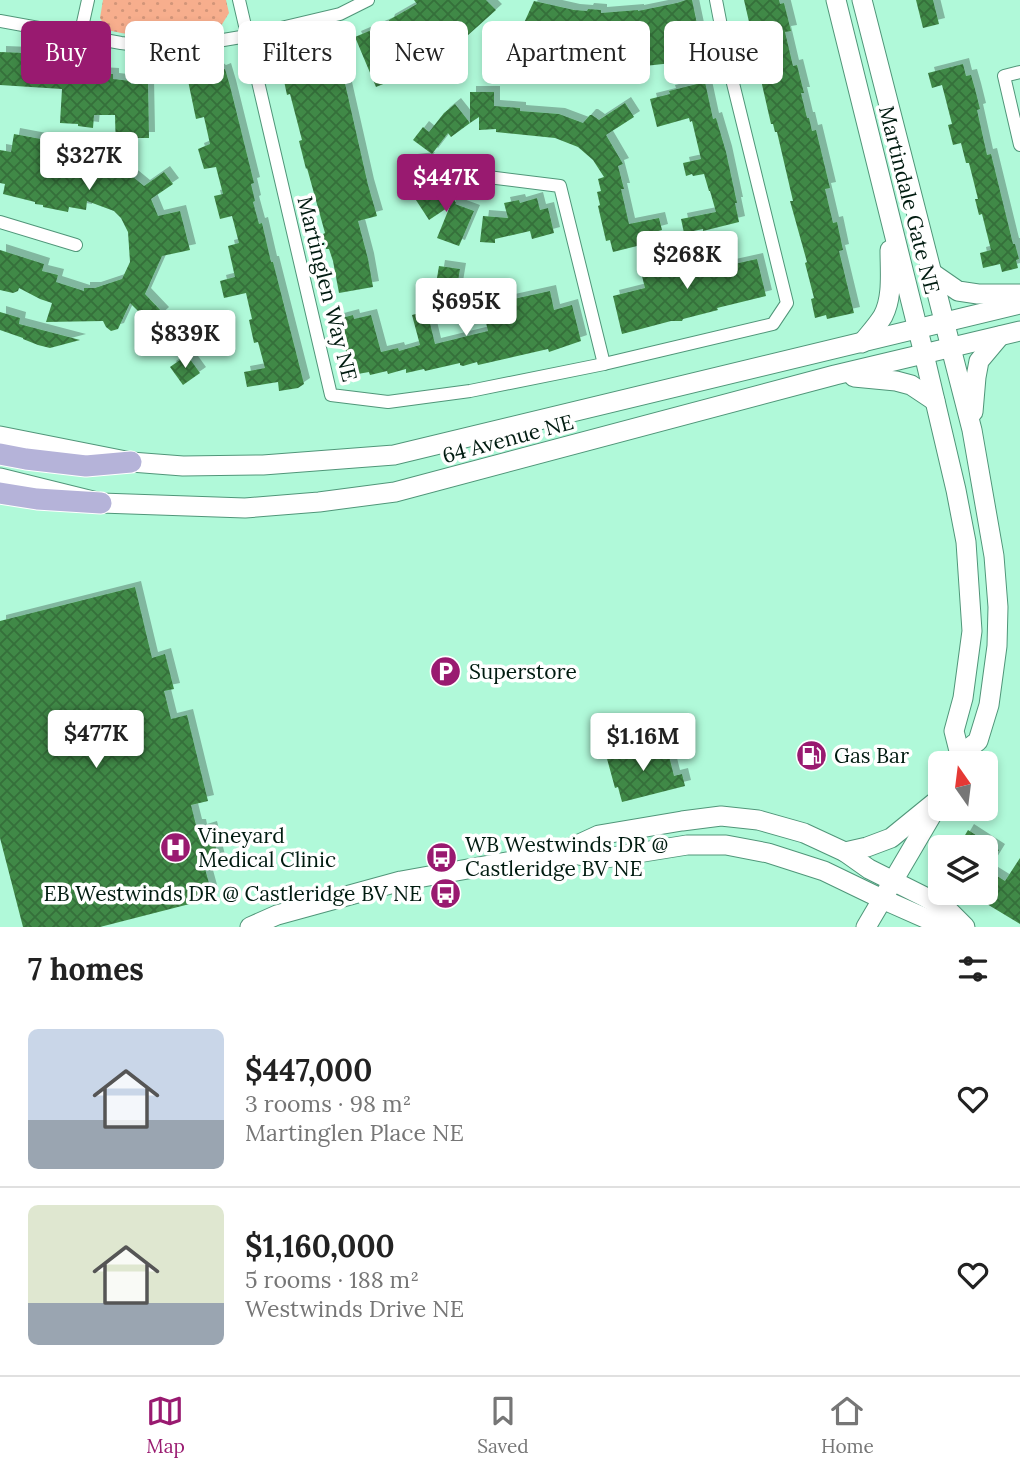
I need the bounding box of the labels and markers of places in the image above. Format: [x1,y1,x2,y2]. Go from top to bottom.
pin: $327K [40,132,138,192]
pin: $447K [397,154,495,214]
pin: $268K [638,232,736,291]
pin: $695K [417,278,515,338]
pin: $839K [136,310,234,370]
parking icon: Superstore [429,655,463,689]
place label: Superstore [469,658,577,685]
pin: $477K [47,710,145,770]
pin: $1.16M [586,714,700,773]
fuel station icon: Gas Bar [794,739,828,773]
place label: Gas Bar [834,742,909,769]
place label: Vineyard Medical Clinic [197,822,336,873]
hospital icon: Vineyard Medical Clinic [158,831,192,865]
place label: WB Westwinds DR @ Castleridge BV NE [465,831,668,882]
bus stop icon: WB Westwinds DR @ Castleridge BV NE [425,840,459,874]
bus stop icon: EB Westwinds DR @ Castleridge BV NE [428,877,462,911]
place label: EB Westwinds DR @ Castleridge BV NE [44,880,422,907]

